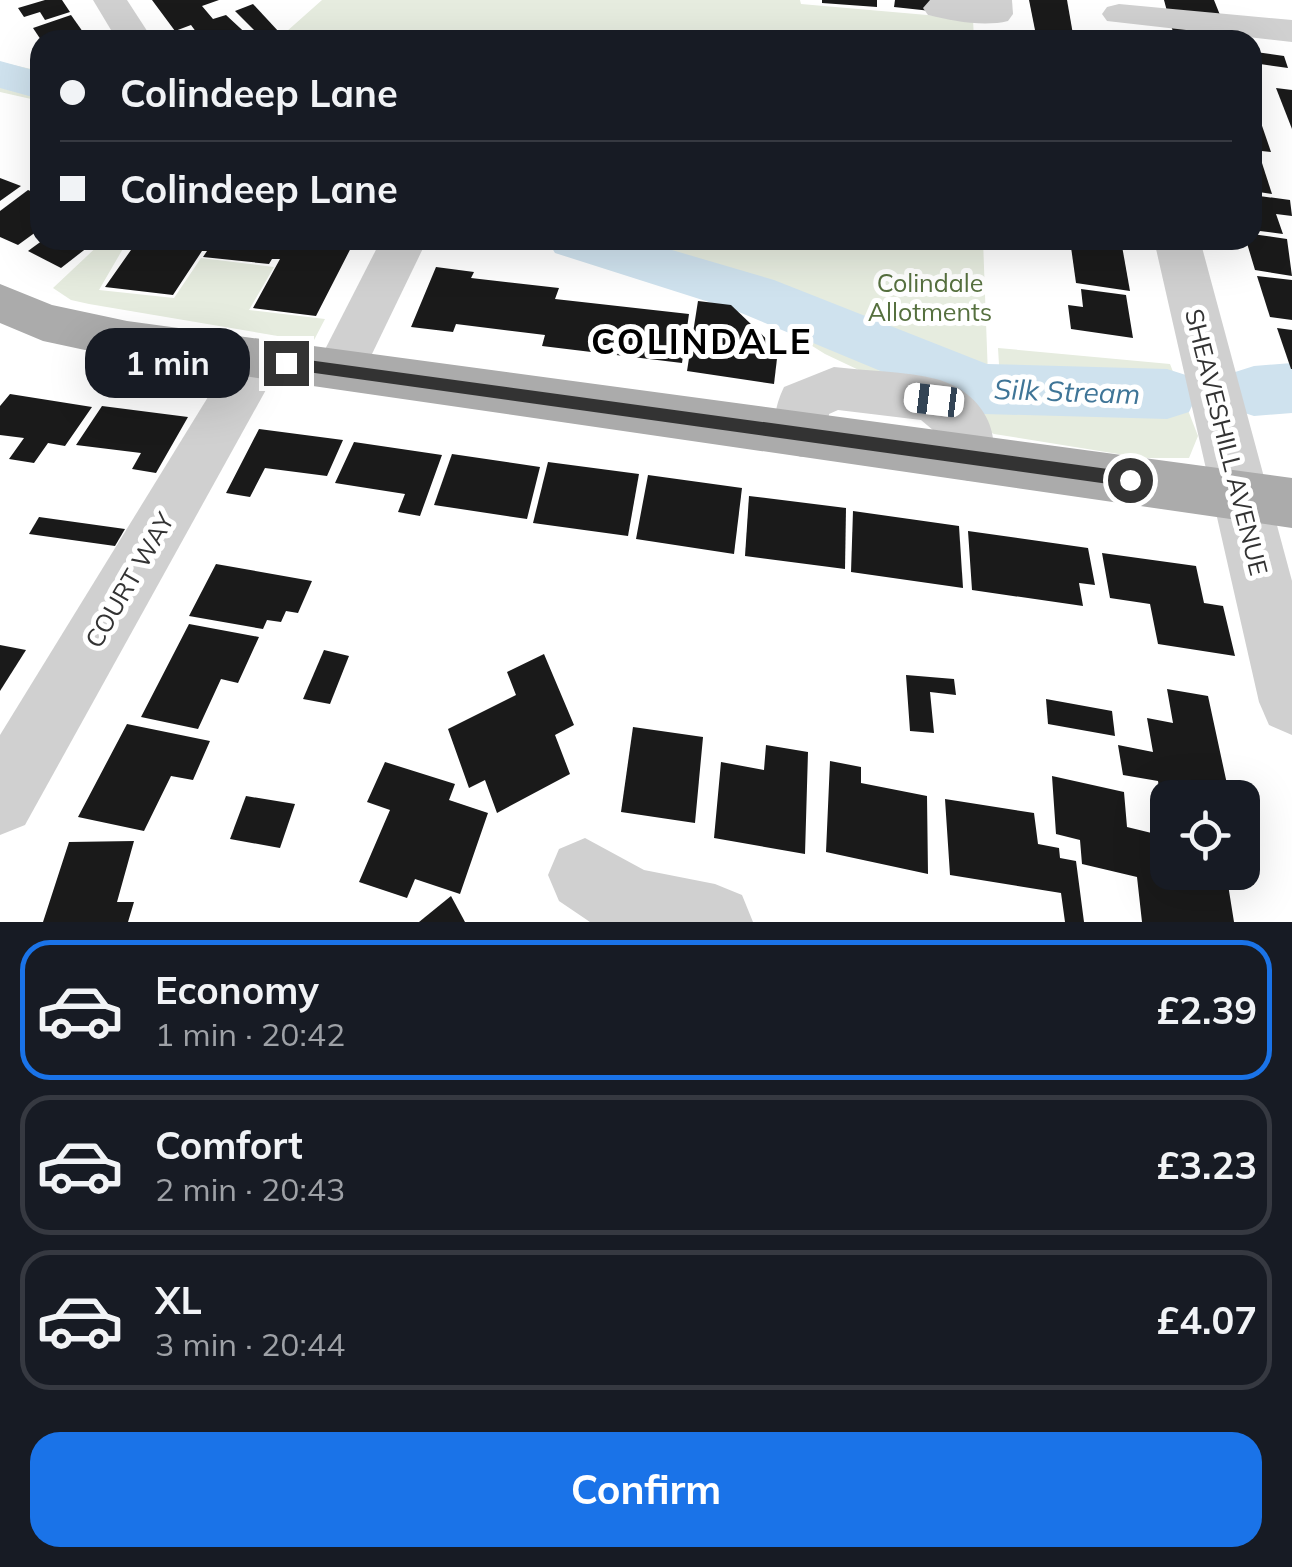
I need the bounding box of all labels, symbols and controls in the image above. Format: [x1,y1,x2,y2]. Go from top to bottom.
text: Colindeep Lane [120,69,398,117]
text: Colindeep Lane [120,165,398,213]
park label: Colindale Allotments [868,267,992,327]
street label: SHEAVESHILL AVENUE [1179,305,1275,579]
district label: COLINDALE [591,319,813,363]
callout: 1 min [86,328,251,398]
route end [264,341,309,386]
text: 1 min [125,343,210,383]
water label: Silk Stream [993,371,1141,411]
car [902,381,966,419]
route start [1108,458,1153,503]
street label: COURT WAY [78,506,181,653]
map controls [1150,780,1260,890]
button: locate [1150,780,1260,890]
icon: car [35,965,125,1055]
text: Economy [155,966,319,1014]
text: £2.39 [1156,986,1257,1034]
text: 1 min · 20:42 [155,1014,345,1054]
icon: car [35,1120,125,1210]
text: Comfort [155,1121,303,1169]
text: £3.23 [1156,1141,1257,1189]
text: 2 min · 20:43 [155,1169,345,1209]
icon: car [35,1275,125,1365]
text: XL [155,1276,202,1324]
text: £4.07 [1156,1296,1257,1344]
text: 3 min · 20:44 [155,1324,345,1364]
button: Confirm [30,1432,1262,1547]

